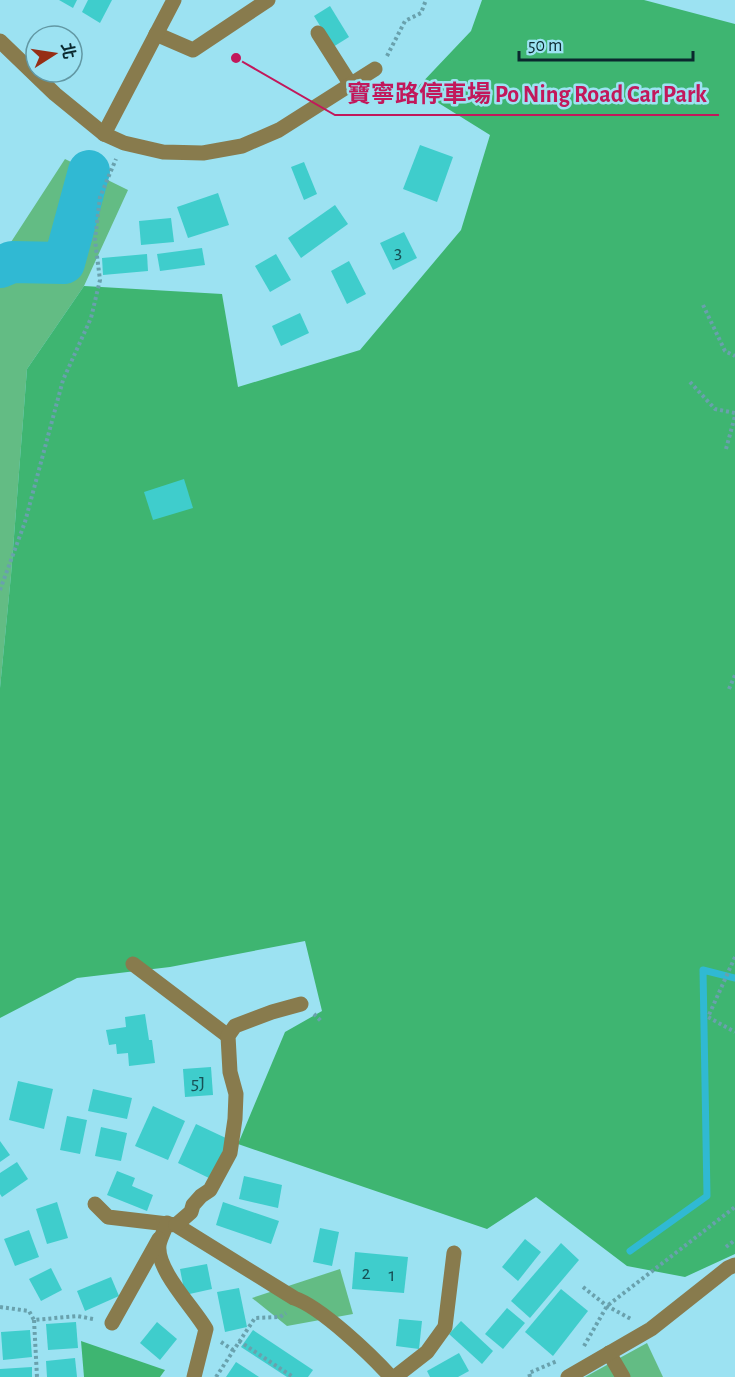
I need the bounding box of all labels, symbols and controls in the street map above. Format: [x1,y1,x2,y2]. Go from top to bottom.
north arrow [24,24,84,84]
scale bar [519,24,693,62]
text: 50 m [528,37,562,55]
text: 北 [58,41,78,61]
callout: 寶寧路停車場 Po Ning Road Car Park [335,73,719,115]
text: 寶寧路停車場 Po Ning Road Car Park [347,81,707,107]
house number: 3 [394,242,402,262]
house number: 5J [191,1073,205,1093]
house number: 2 [361,1263,371,1283]
house number: 1 [389,1265,395,1285]

